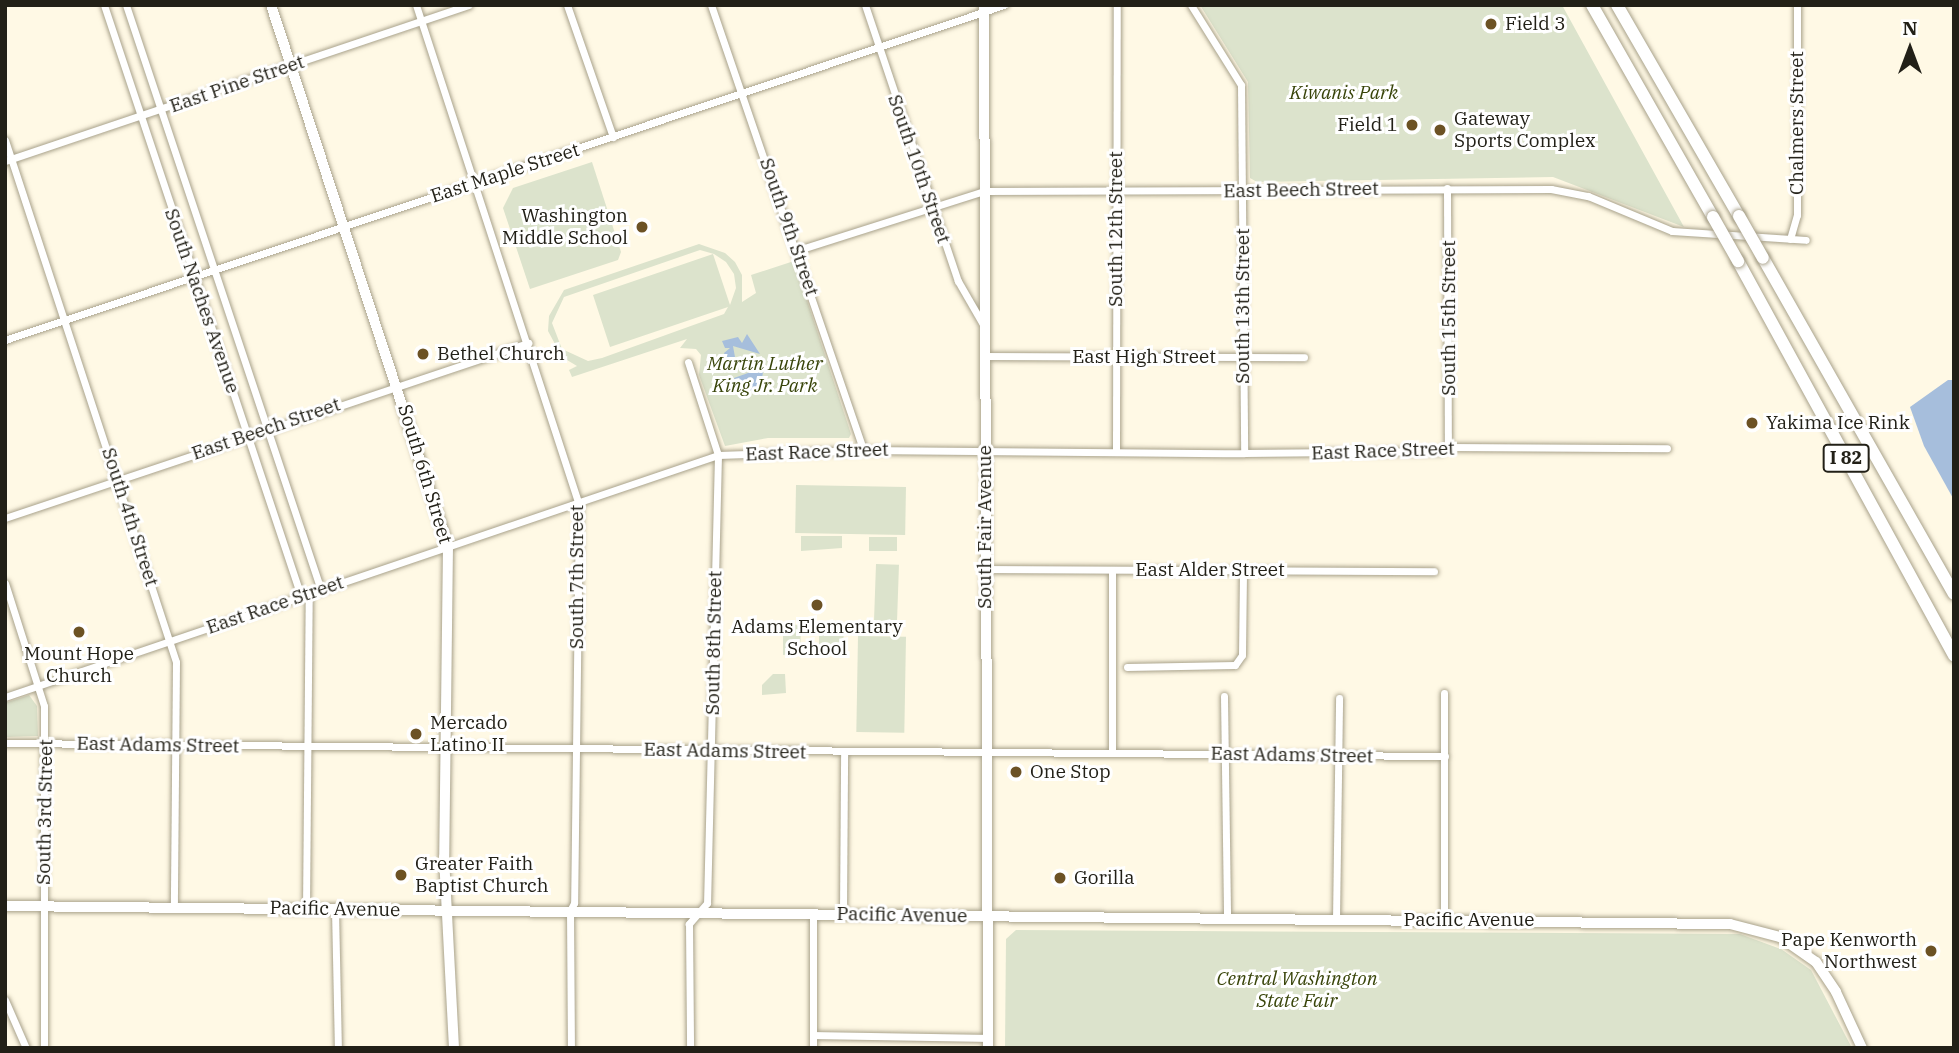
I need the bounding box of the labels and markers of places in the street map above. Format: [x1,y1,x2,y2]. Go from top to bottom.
place label: Field 3 [1505,13,1566,35]
marker: Field 3 [1483,16,1499,32]
place label: Gateway Sports Complex [1454,108,1596,152]
place label: Field 1 [1337,114,1398,136]
marker: Field 1 [1404,117,1420,133]
marker: Gateway Sports Complex [1432,122,1448,138]
place label: Washington Middle School [502,205,628,249]
marker: Washington Middle School [634,219,650,235]
place label: Bethel Church [437,343,565,365]
marker: Bethel Church [415,346,431,362]
place label: Yakima Ice Rink [1766,412,1910,434]
marker: Yakima Ice Rink [1744,415,1760,431]
marker: Adams Elementary School [809,597,825,613]
place label: Adams Elementary School [731,616,903,660]
marker: Mount Hope Church [71,624,87,640]
place label: Mount Hope Church [24,643,134,687]
place label: Mercado Latino II [430,712,508,756]
marker: Mercado Latino II [408,726,424,742]
place label: One Stop [1030,761,1111,783]
marker: One Stop [1008,764,1024,780]
place label: Greater Faith Baptist Church [415,853,549,897]
marker: Greater Faith Baptist Church [393,867,409,883]
place label: Gorilla [1074,867,1135,889]
marker: Gorilla [1052,870,1068,886]
place label: Pape Kenworth Northwest [1781,929,1917,973]
marker: Pape Kenworth Northwest [1923,943,1939,959]

